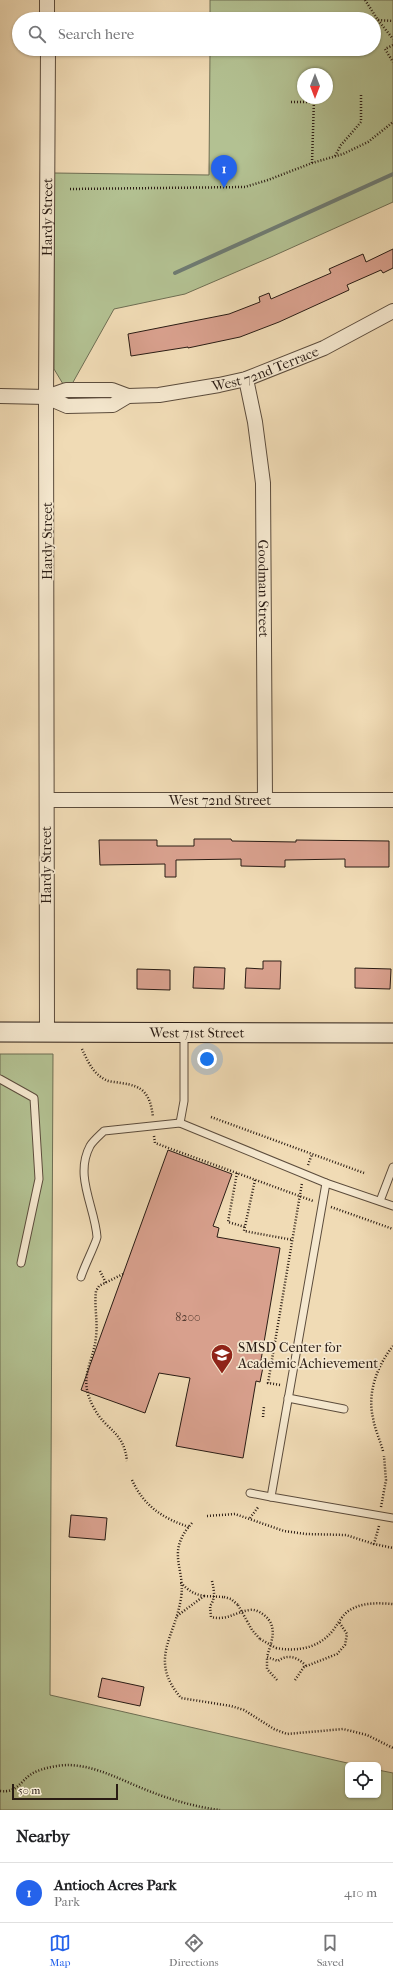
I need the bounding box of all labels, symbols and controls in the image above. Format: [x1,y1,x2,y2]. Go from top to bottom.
search box [12,12,381,56]
icon: search [26,23,48,45]
text: Search here [58,25,134,43]
north arrow [297,68,333,104]
pin: 1 [211,155,237,188]
street label: Hardy Street [39,178,56,256]
street label: West 72nd Terrace [210,343,321,395]
street label: Hardy Street [39,502,56,580]
street label: Goodman Street [254,539,272,638]
street label: West 72nd Street [168,792,271,809]
street label: Hardy Street [38,826,55,904]
street label: West 71st Street [149,1024,244,1042]
your location [197,1049,217,1069]
house number: 8200 [175,1310,201,1324]
place label: SMSD Center for Academic Achievement [237,1339,378,1372]
school or university icon: SMSD Center for Academic Achievement [209,1342,235,1375]
map controls [345,1762,381,1798]
button: locate [345,1762,381,1798]
scale bar [12,1782,118,1801]
text: 50 m [18,1784,40,1797]
text: Nearby [16,1826,70,1846]
text: Antioch Acres Park [54,1876,176,1894]
text: 1 [27,1885,31,1900]
text: 410 m [344,1885,377,1900]
text: Park [54,1894,80,1909]
tab: Map [49,1932,71,1969]
tab: Directions [169,1932,219,1969]
tab: Saved [317,1932,344,1969]

